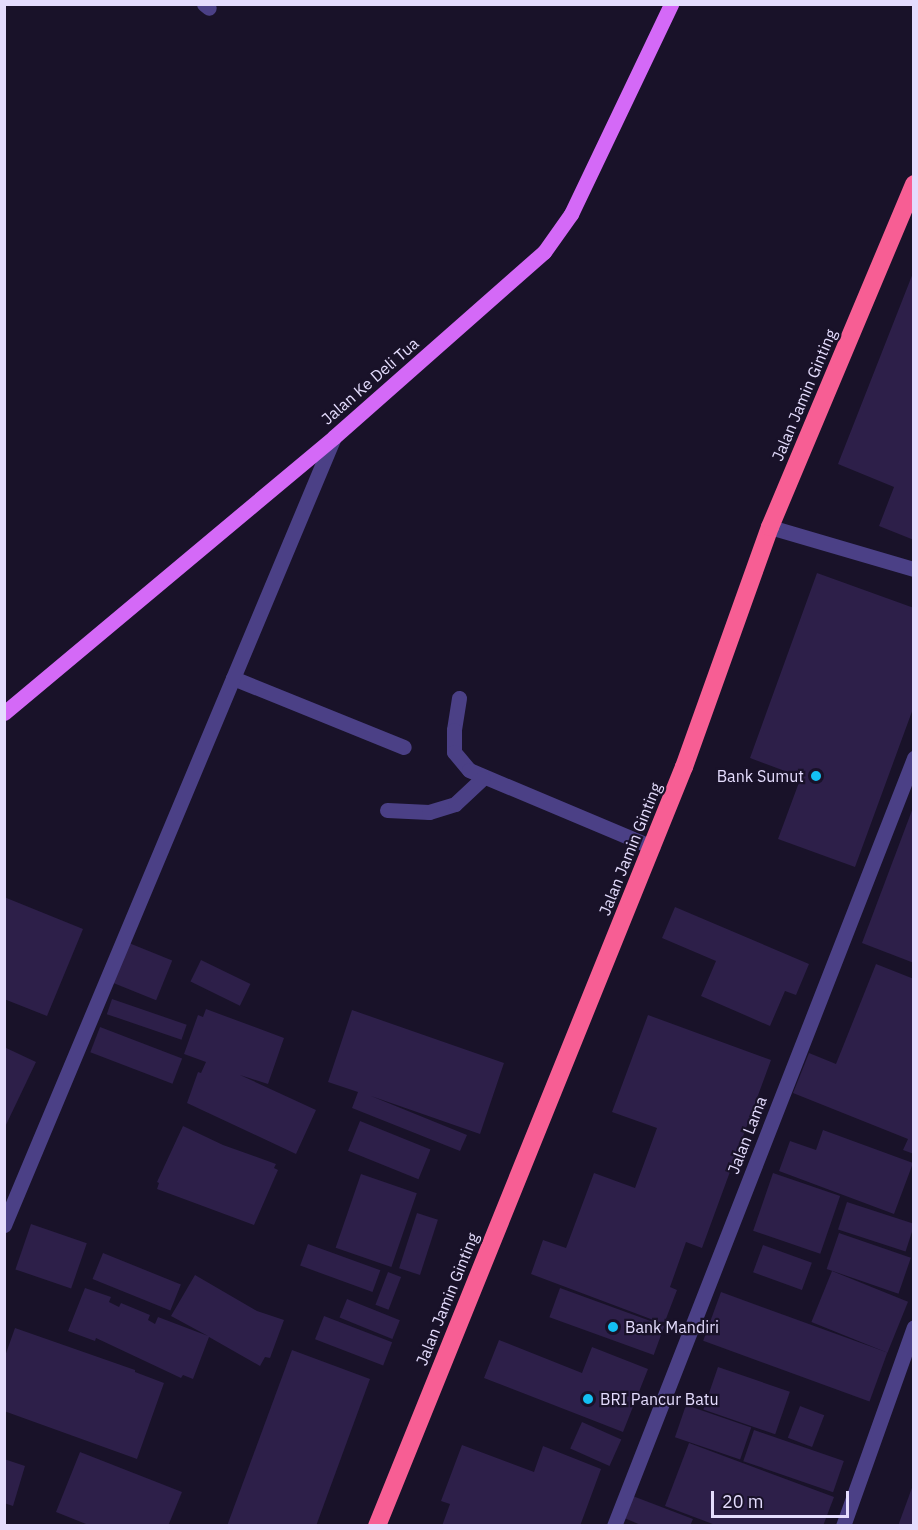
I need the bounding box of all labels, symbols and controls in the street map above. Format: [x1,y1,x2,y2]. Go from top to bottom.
street label: Jalan Jamin Ginting [768,326,840,464]
street label: Jalan Ke Deli Tua [318,334,422,428]
place label: Bank Sumut [717,766,804,786]
marker: Bank Sumut [809,769,823,783]
street label: Jalan Jamin Ginting [595,780,665,918]
street label: Jalan Lama [723,1094,771,1176]
street label: Jalan Jamin Ginting [412,1230,482,1368]
place label: Bank Mandiri [625,1317,719,1337]
marker: Bank Mandiri [606,1320,620,1334]
place label: BRI Pancur Batu [600,1389,719,1409]
marker: BRI Pancur Batu [581,1392,595,1406]
scale bar [714,1479,852,1517]
text: 20 m [722,1490,764,1513]

